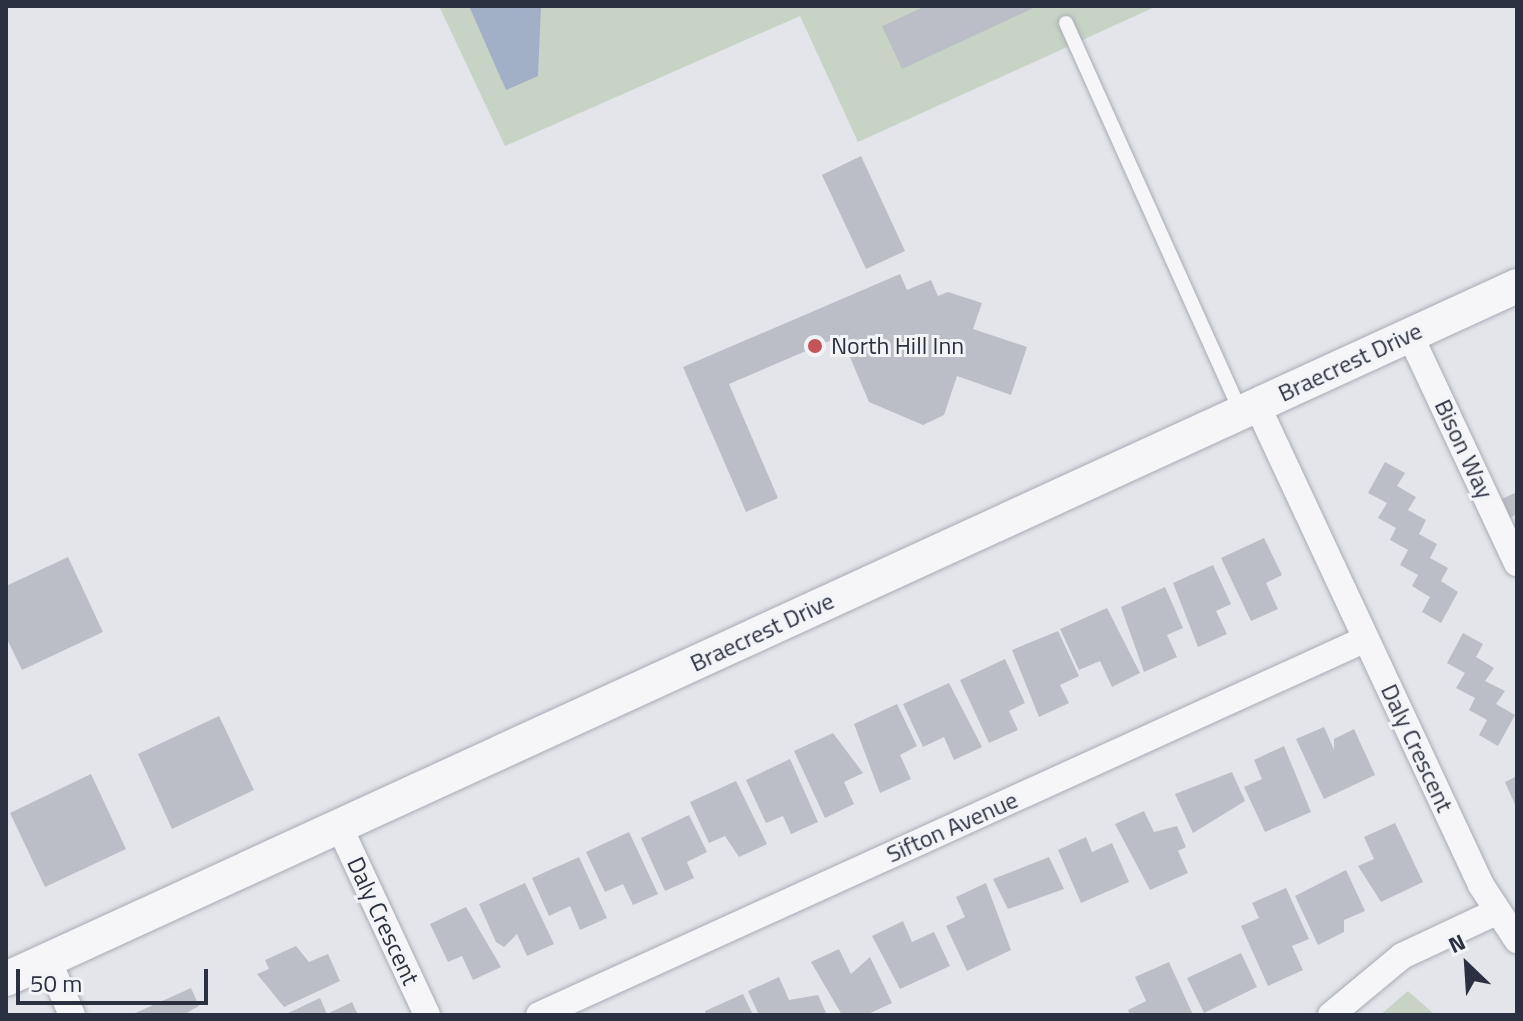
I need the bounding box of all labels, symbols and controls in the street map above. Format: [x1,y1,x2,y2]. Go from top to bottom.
street label: Braecrest Drive [1274,316,1426,408]
place label: North Hill Inn [831,332,964,360]
marker: North Hill Inn [806,337,824,355]
street label: Bison Way [1428,395,1500,503]
street label: Braecrest Drive [686,586,838,678]
street label: Daly Crescent [1375,679,1459,817]
street label: Sifton Avenue [882,785,1022,869]
street label: Daly Crescent [341,852,425,990]
north arrow [1427,925,1507,1005]
text: N [1443,925,1471,962]
scale bar [20,953,212,1003]
text: 50 m [30,965,82,1001]

